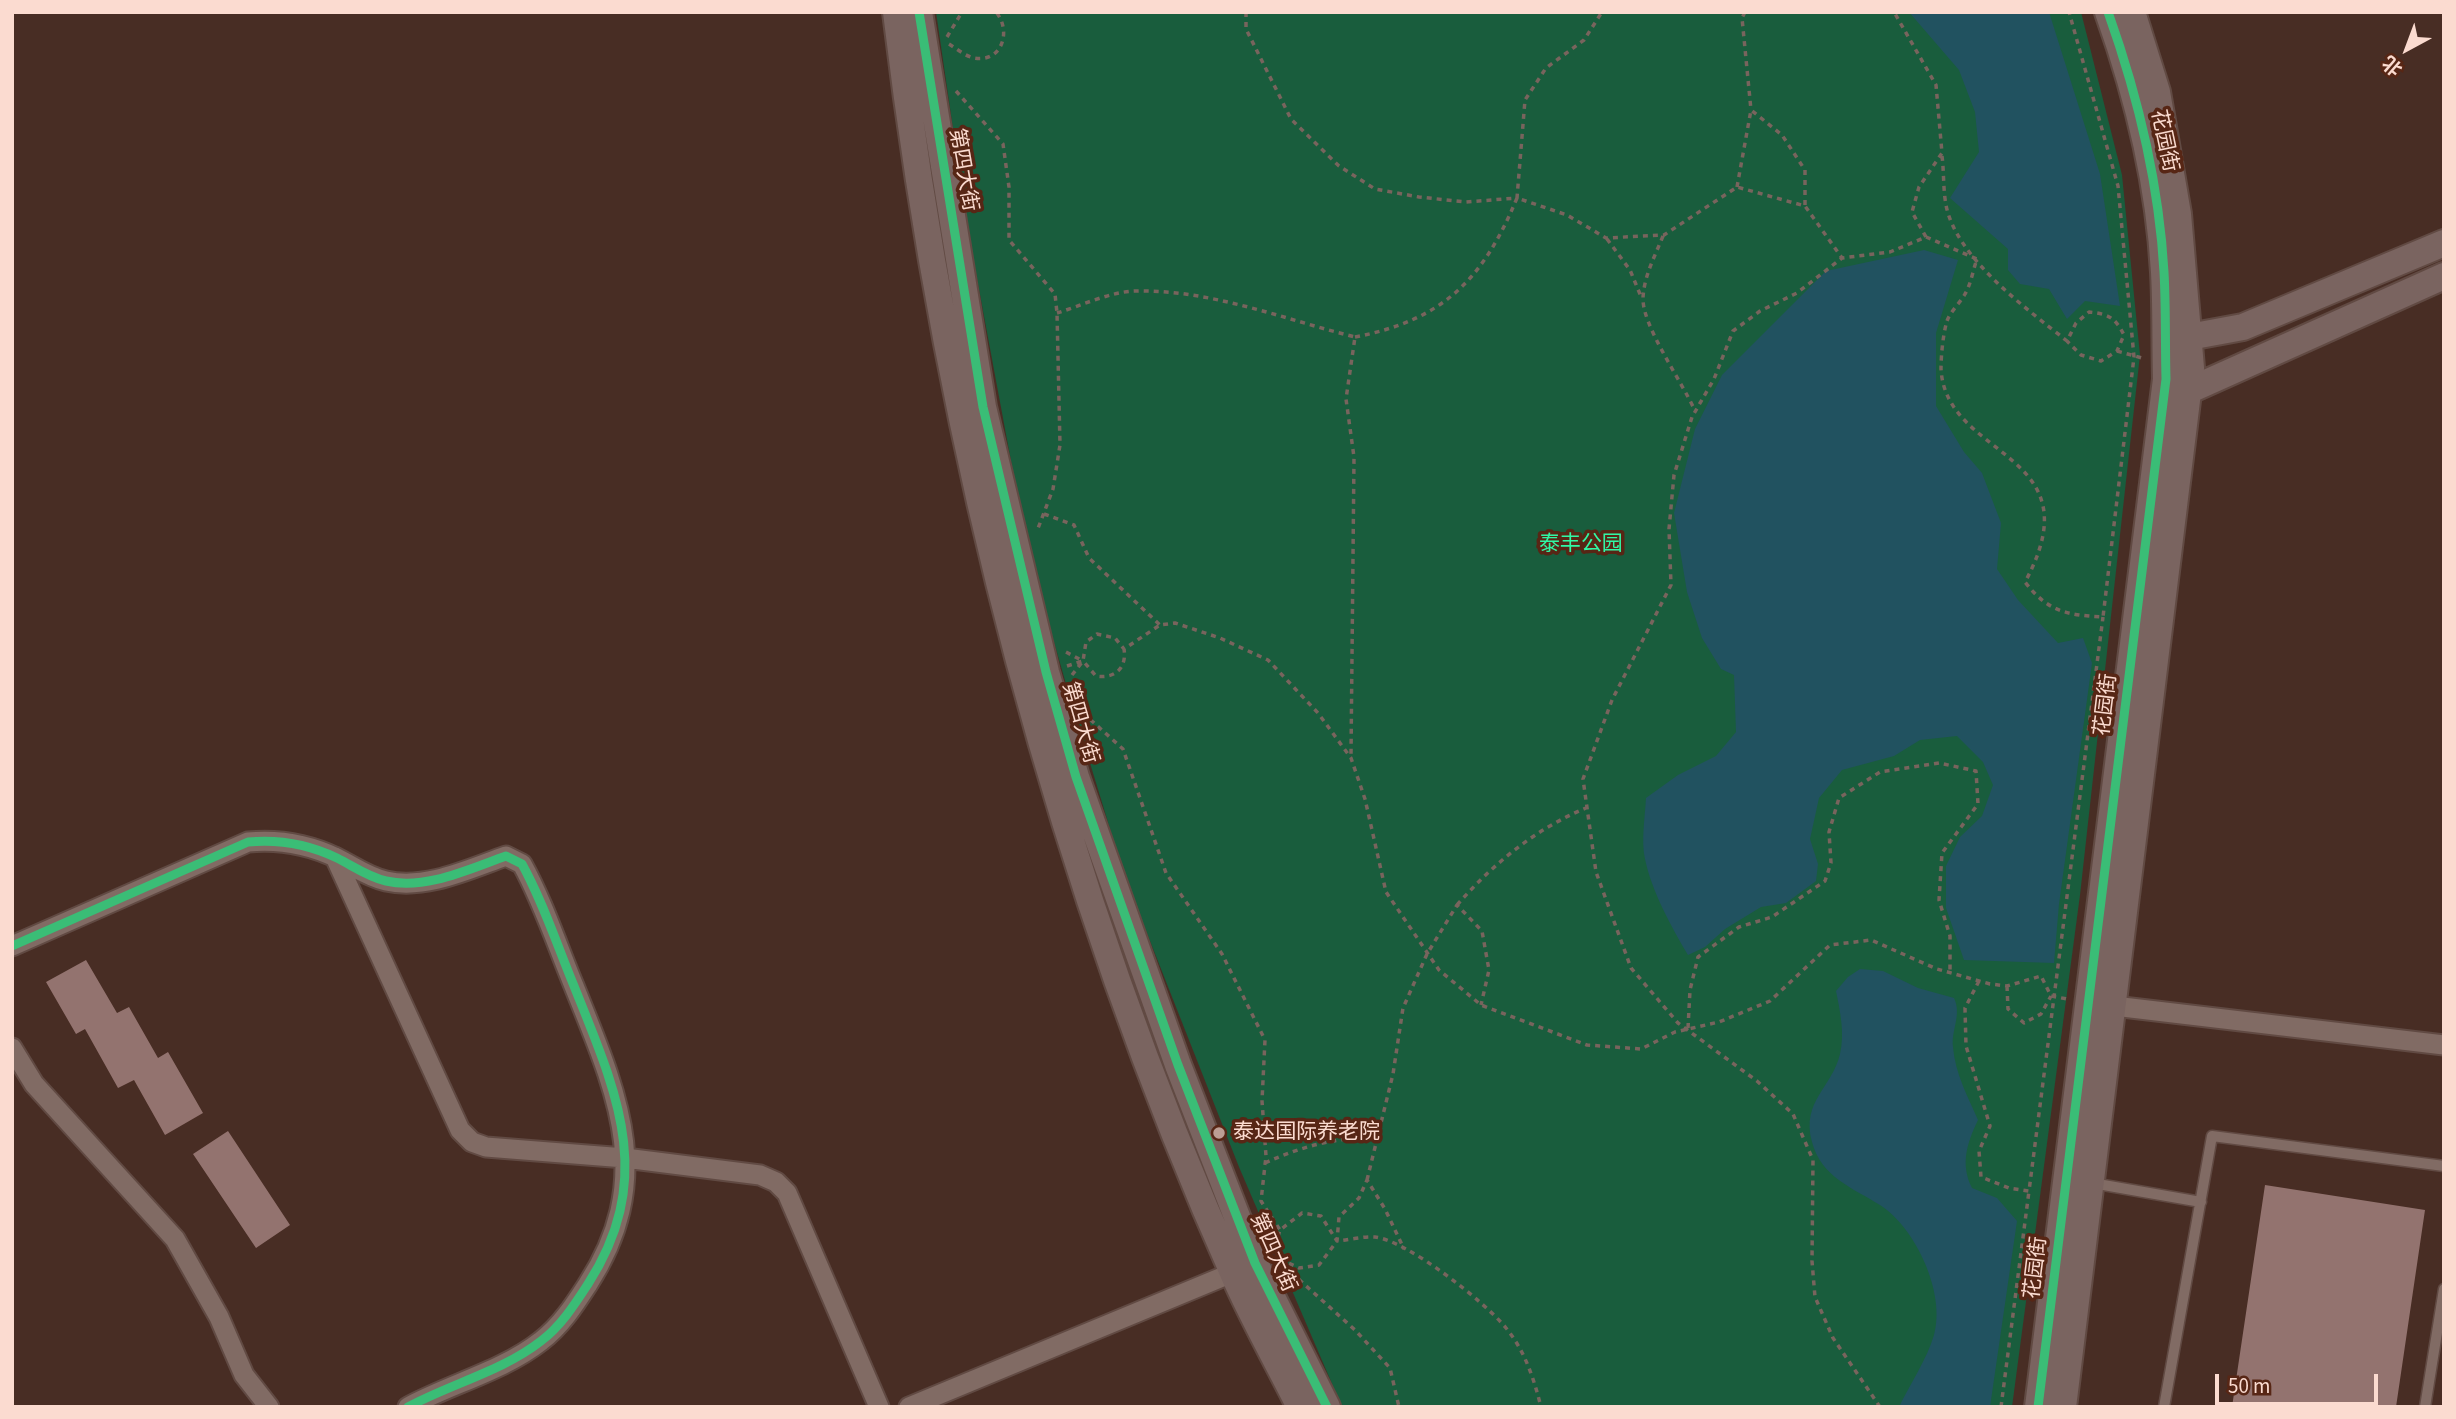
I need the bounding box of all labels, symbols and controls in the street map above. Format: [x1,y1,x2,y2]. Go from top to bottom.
north arrow [2372,14,2442,84]
text: 北 [2377,49,2409,82]
street label: 花园街 [2144,108,2182,174]
street label: 第四大街 [942,126,982,214]
park label: 泰丰公园 [1539,532,1623,558]
street label: 花园街 [2091,672,2123,738]
street label: 第四大街 [1055,679,1103,767]
place label: 泰达国际养老院 [1233,1120,1380,1146]
marker: 泰达国际养老院 [1211,1125,1227,1141]
street label: 第四大街 [1243,1210,1301,1296]
street label: 花园街 [2021,1235,2053,1301]
scale bar [2218,1360,2381,1404]
text: 50 m [2228,1371,2270,1401]

